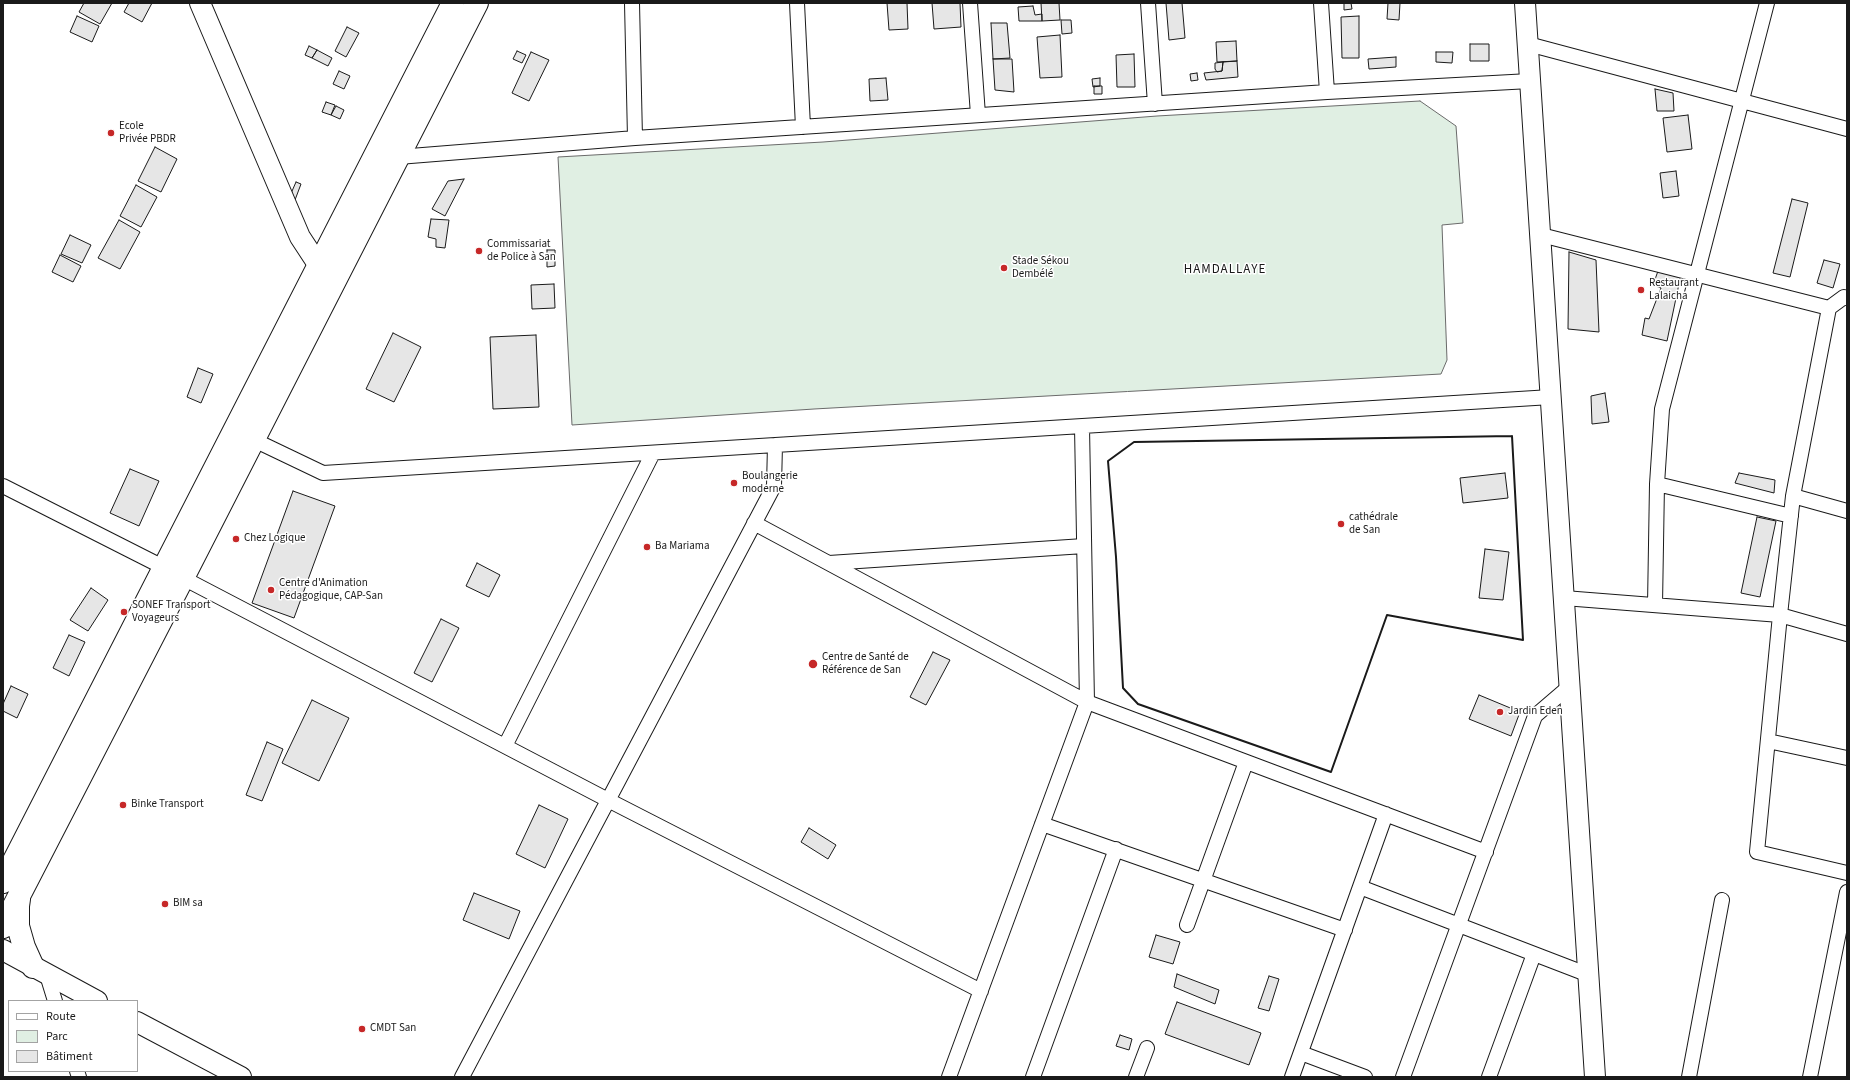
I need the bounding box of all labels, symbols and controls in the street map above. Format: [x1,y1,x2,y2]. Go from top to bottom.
place label: Ecole Privée PBDR [119,120,176,146]
marker: Ecole Privée PBDR [106,128,116,138]
place label: Commissariat de Police à San [487,238,556,264]
marker: Commissariat de Police à San [474,246,484,256]
place label: Stade Sékou Dembélé [1012,255,1069,281]
district label: HAMDALLAYE [1184,262,1266,278]
marker: Stade Sékou Dembélé [999,263,1009,273]
place label: Restaurant Lalaicha [1649,277,1699,303]
marker: Restaurant Lalaicha [1636,285,1646,295]
place label: Boulangerie moderne [742,470,798,496]
marker: Boulangerie moderne [729,478,739,488]
place label: cathédrale de San [1349,511,1398,537]
marker: cathédrale de San [1336,519,1346,529]
place label: Chez Logique [244,532,306,546]
marker: Chez Logique [231,534,241,544]
place label: Ba Mariama [655,540,709,554]
marker: Ba Mariama [642,542,652,552]
place label: Centre d'Animation Pédagogique, CAP-San [279,577,383,603]
marker: Centre d'Animation Pédagogique, CAP-San [266,585,276,595]
place label: SONEF Transport Voyageurs [132,599,210,625]
marker: SONEF Transport Voyageurs [119,607,129,617]
place label: Centre de Santé de Référence de San [822,651,909,677]
marker: Centre de Santé de Référence de San [807,658,819,670]
place label: Jardin Eden [1508,705,1563,719]
marker: Jardin Eden [1495,707,1505,717]
place label: Binke Transport [131,798,204,812]
marker: Binke Transport [118,800,128,810]
place label: BIM sa [173,897,203,911]
marker: BIM sa [160,899,170,909]
legend [8,1000,138,1072]
text: Route [46,1008,76,1025]
place label: CMDT San [370,1022,416,1036]
marker: CMDT San [357,1024,367,1034]
text: Parc [46,1028,68,1045]
text: Bâtiment [46,1048,92,1065]

